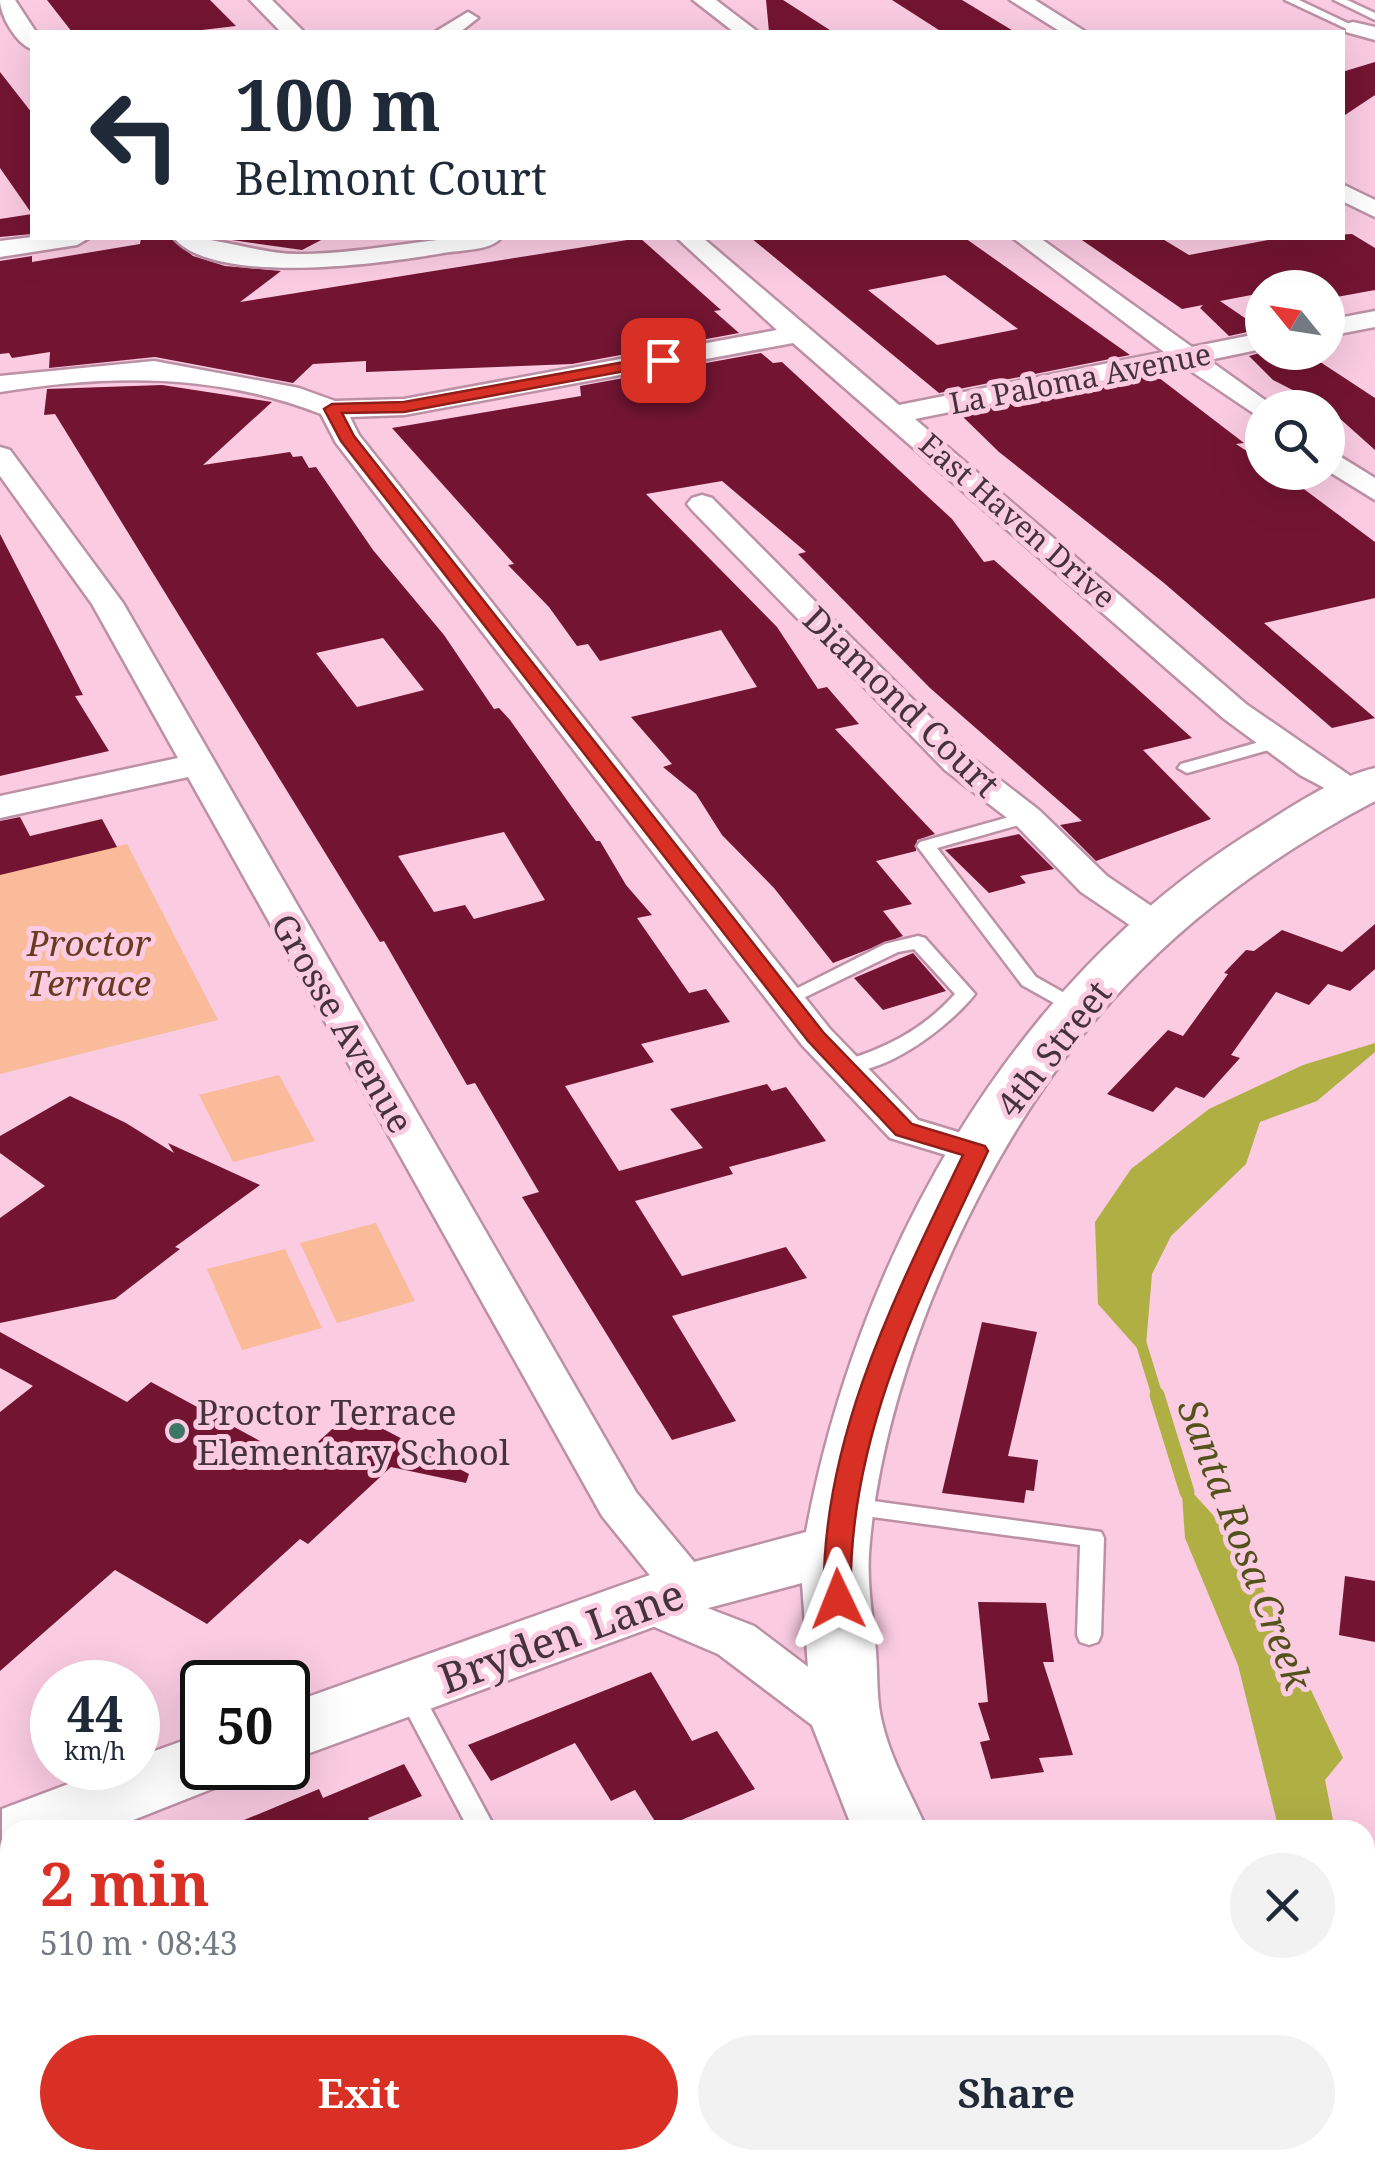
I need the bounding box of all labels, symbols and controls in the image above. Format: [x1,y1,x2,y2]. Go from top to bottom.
text: 100 m [235,56,441,152]
icon: left [70,70,200,200]
text: Belmont Court [235,147,547,208]
north arrow [1245,270,1345,370]
map controls [1245,270,1345,490]
pin [621,318,706,403]
icon: arrive [636,333,691,388]
street label: La Paloma Avenue [946,333,1214,423]
button: search [1245,390,1345,490]
street label: East Haven Drive [911,423,1125,617]
street label: Diamond Court [794,595,1010,807]
street label: Grosse Avenue [261,905,425,1141]
park label: Proctor Terrace [26,919,152,1006]
street label: 4th Street [985,970,1121,1126]
place label: Proctor Terrace Elementary School [197,1388,510,1475]
water label: Santa Rosa Creek [1167,1391,1326,1698]
marker: Proctor Terrace Elementary School [166,1420,188,1442]
position arrow [786,1547,890,1651]
street label: Bryden Lane [431,1564,691,1706]
speed limit sign: 50 [180,1660,310,1790]
text: 44 [67,1679,123,1747]
text: km/h [64,1733,126,1767]
text: 2 min [40,1842,210,1924]
button: close [1230,1853,1335,1958]
text: 510 m · 08:43 [40,1921,238,1964]
button: Exit [40,2035,678,2150]
button: Share [698,2035,1335,2150]

